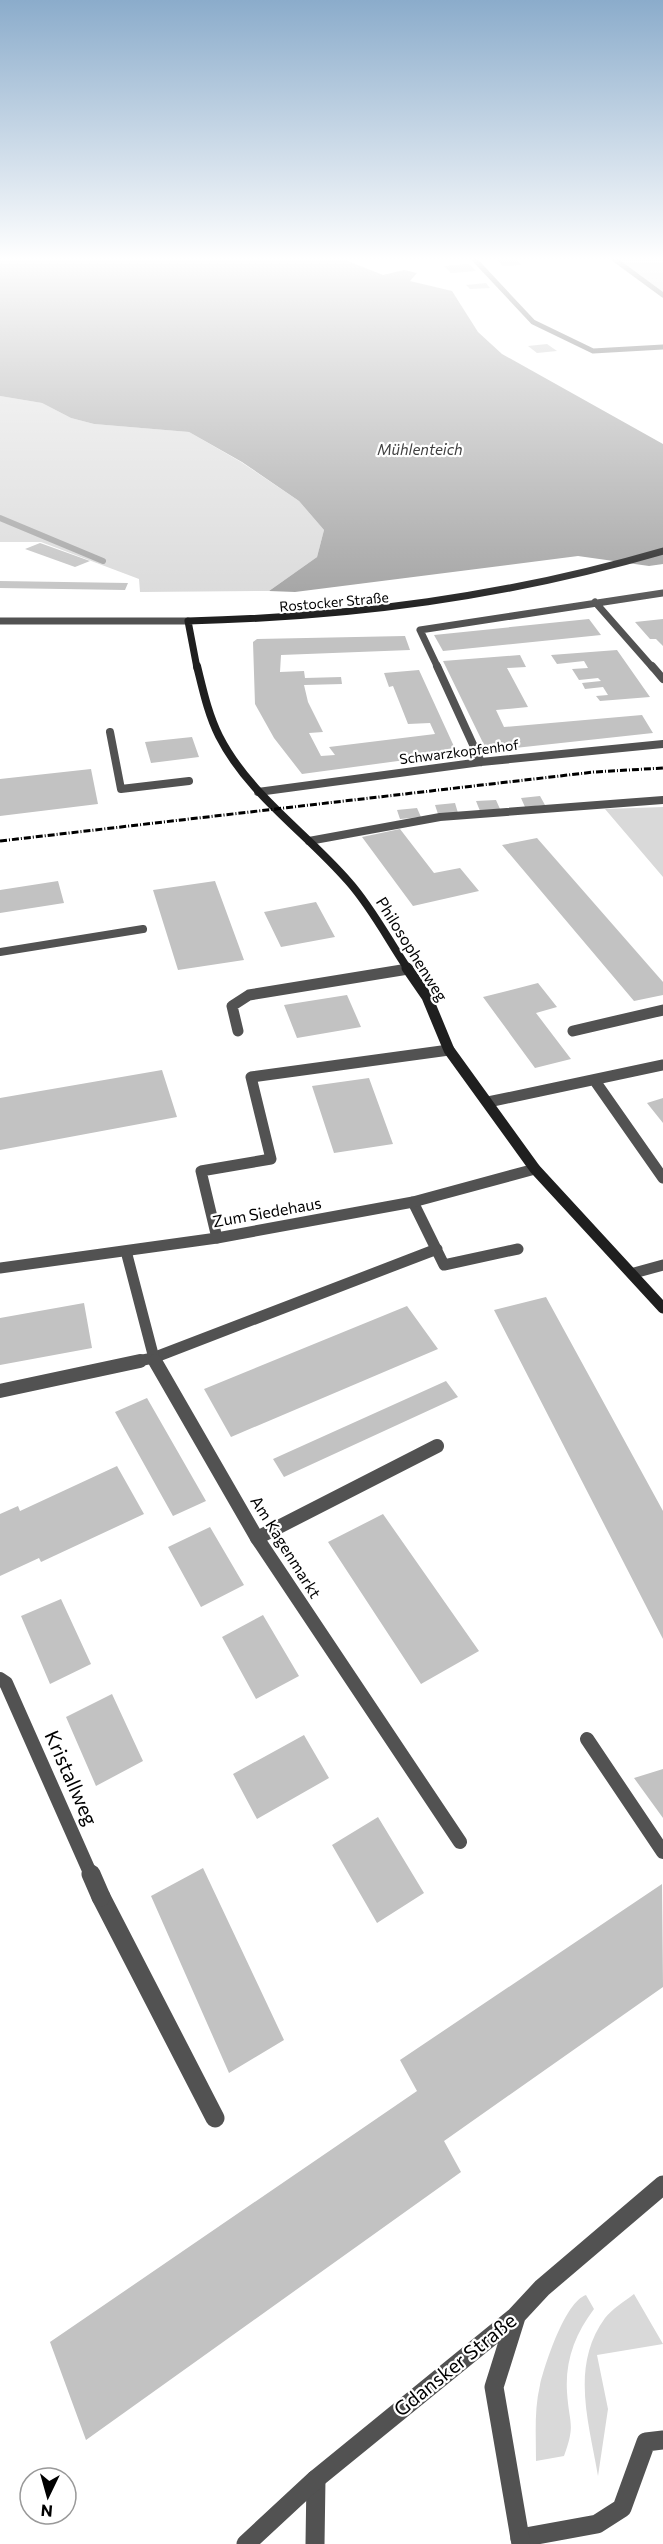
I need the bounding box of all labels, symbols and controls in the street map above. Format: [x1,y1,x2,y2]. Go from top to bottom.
water label: Mühlenteich [377,440,463,458]
street label: Rostocker Straße [279,588,389,615]
street label: Schwarzkopfenhof [398,736,520,767]
street label: Philosophenweg [373,893,452,1005]
street label: Zum Siedehaus [211,1193,323,1230]
street label: Am Kagenmarkt [247,1492,326,1602]
street label: Kristallweg [40,1726,104,1829]
street label: Gdansker Straße [388,2307,520,2421]
north arrow [18,2466,78,2526]
text: N [40,2501,53,2521]

